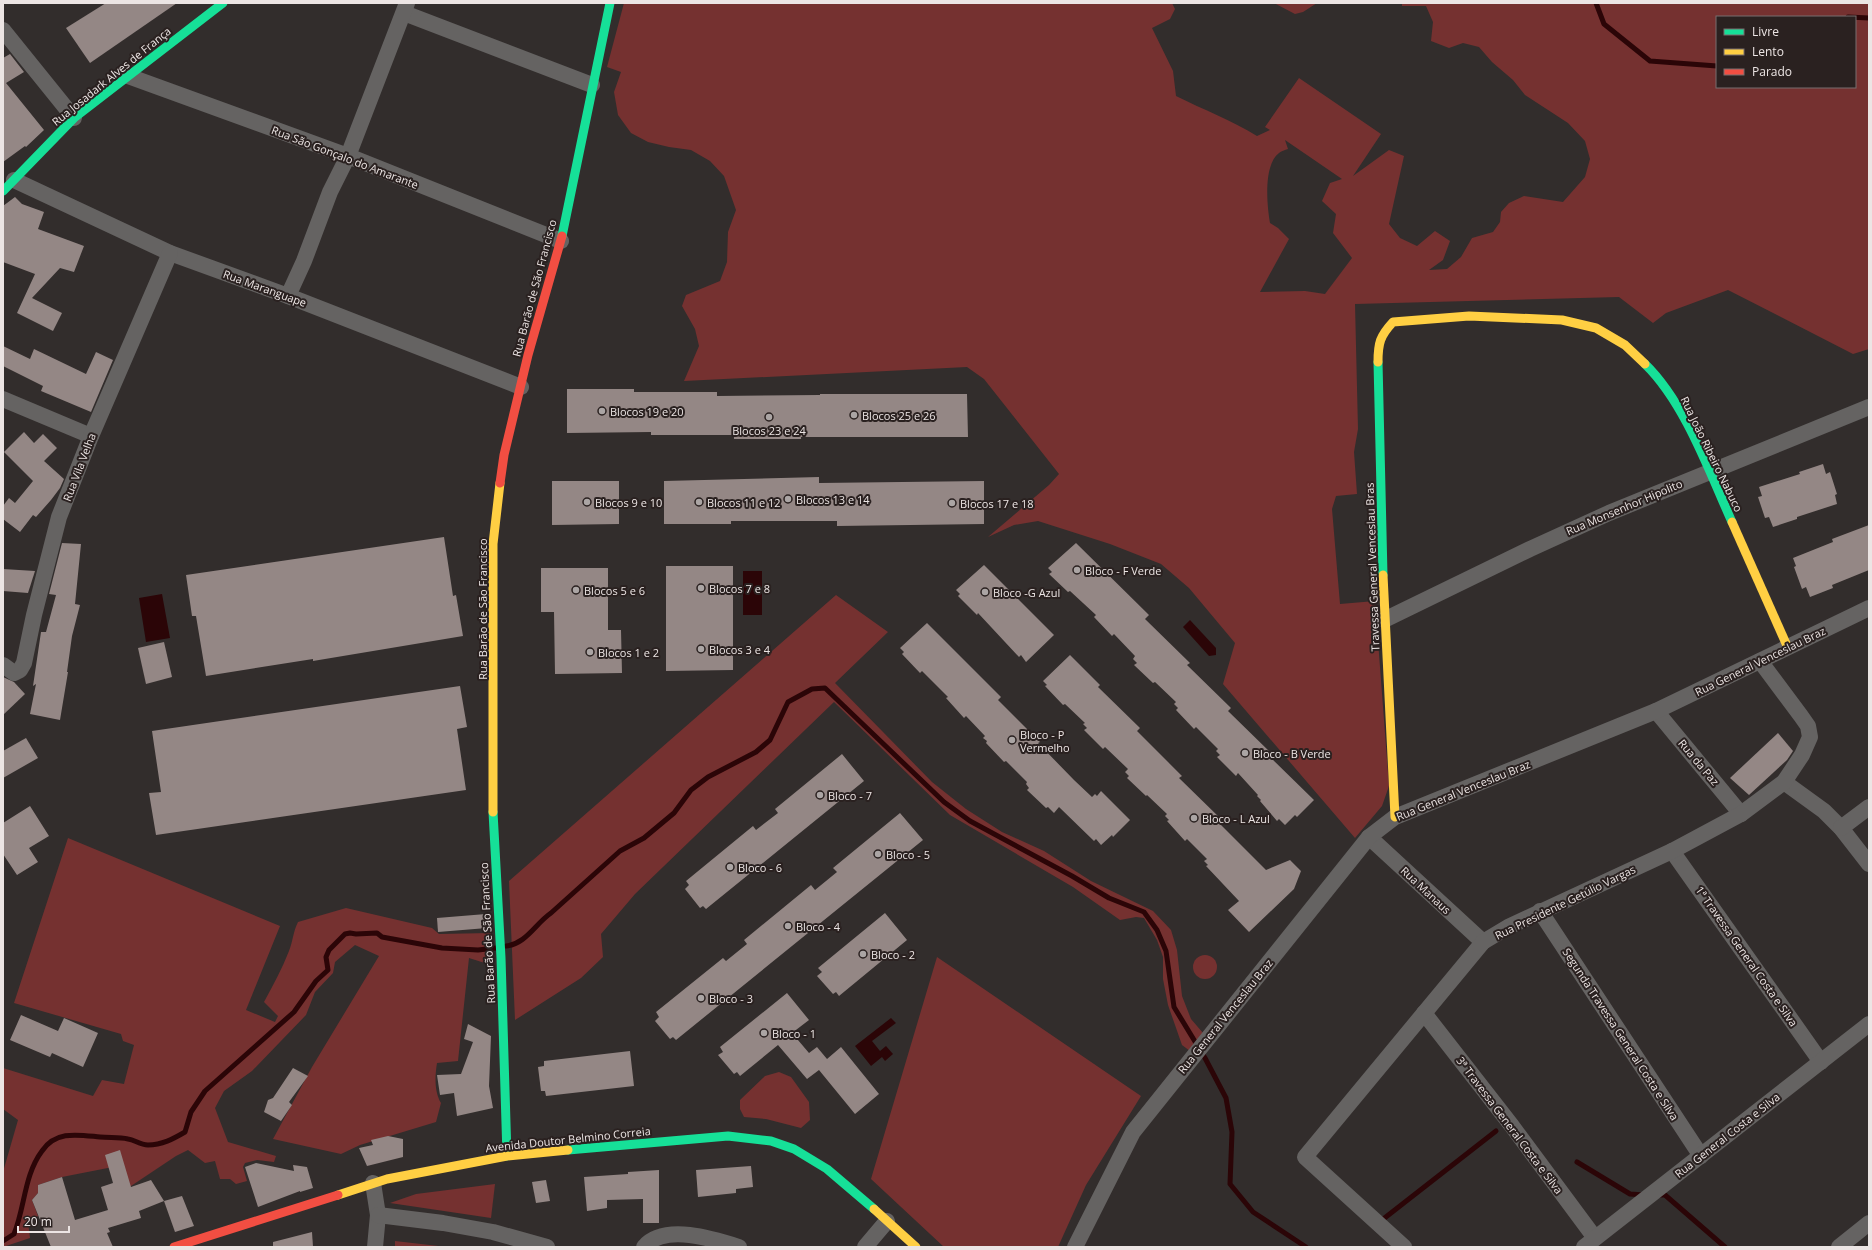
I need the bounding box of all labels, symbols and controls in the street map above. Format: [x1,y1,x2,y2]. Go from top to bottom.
legend [1716,16,1856,88]
street label: Rua Josadark Alves de França [48,23,174,129]
text: Livre [1752,23,1779,40]
text: Lento [1752,43,1784,60]
text: Parado [1752,63,1792,80]
street label: Rua São Gonçalo do Amarante [269,122,421,192]
street label: Rua Barão de São Francisco [508,217,560,358]
street label: Rua Maranguape [221,266,309,310]
street label: Rua João Ribeiro Nabuco [1678,394,1747,515]
place label: Blocos 19 e 20 [610,404,684,419]
marker: Blocos 19 e 20 [597,406,607,416]
place label: Blocos 25 e 26 [862,408,936,423]
marker: Blocos 25 e 26 [849,410,859,420]
marker: Blocos 23 e 24 [764,412,774,422]
place label: Blocos 23 e 24 [732,423,806,438]
street label: Rua Vila Velha [59,431,99,503]
street label: Rua Monsenhor Hipolito [1564,476,1685,538]
street label: Travessa General Venceslau Bras [1362,482,1382,652]
place label: Blocos 13 e 14 [796,492,870,507]
marker: Blocos 13 e 14 [783,494,793,504]
place label: Blocos 9 e 10 [595,495,662,510]
place label: Blocos 11 e 12 [707,495,781,510]
place label: Blocos 17 e 18 [960,496,1034,511]
marker: Blocos 9 e 10 [582,497,592,507]
marker: Blocos 11 e 12 [694,497,704,507]
marker: Blocos 17 e 18 [947,498,957,508]
street label: Rua Barão de São Francisco [475,538,490,680]
place label: Bloco - F Verde [1085,563,1161,578]
marker: Bloco - F Verde [1072,565,1082,575]
place label: Blocos 7 e 8 [709,581,770,596]
place label: Blocos 5 e 6 [584,583,645,598]
marker: Blocos 7 e 8 [696,583,706,593]
marker: Blocos 5 e 6 [571,585,581,595]
place label: Bloco -G Azul [993,585,1060,600]
marker: Bloco -G Azul [980,587,990,597]
street label: Rua General Venceslau Braz [1692,623,1828,699]
place label: Blocos 3 e 4 [709,642,771,657]
marker: Blocos 3 e 4 [696,644,706,654]
place label: Blocos 1 e 2 [598,645,659,660]
marker: Blocos 1 e 2 [585,647,595,657]
place label: Bloco - P Vermelho [1020,727,1070,755]
marker: Bloco - P Vermelho [1007,735,1017,745]
street label: Rua da Paz [1675,736,1723,788]
place label: Bloco - B Verde [1253,746,1331,761]
marker: Bloco - B Verde [1240,748,1250,758]
street label: Rua General Venceslau Braz [1394,756,1532,824]
place label: Bloco - 7 [828,788,872,803]
marker: Bloco - 7 [815,790,825,800]
place label: Bloco - L Azul [1202,811,1270,826]
marker: Bloco - L Azul [1189,813,1199,823]
place label: Bloco - 5 [886,847,930,862]
marker: Bloco - 5 [873,849,883,859]
place label: Bloco - 6 [738,860,782,875]
street label: Rua Presidente Getúlio Vargas [1492,861,1638,943]
street label: Rua Barão de São Francisco [476,862,498,1004]
marker: Bloco - 6 [725,862,735,872]
street label: Rua Manaus [1398,863,1454,917]
street label: 1ª Travessa General Costa e Silva [1693,883,1801,1029]
place label: Bloco - 4 [796,919,841,934]
marker: Bloco - 4 [783,921,793,931]
street label: Segunda Travessa General Costa e Silva [1560,945,1682,1123]
place label: Bloco - 2 [871,947,915,962]
marker: Bloco - 2 [858,949,868,959]
street label: Rua General Venceslau Braz [1174,956,1276,1076]
place label: Bloco - 3 [709,991,753,1006]
marker: Bloco - 3 [696,993,706,1003]
place label: Bloco - 1 [772,1026,816,1041]
marker: Bloco - 1 [759,1028,769,1038]
street label: 3ª Travessa General Costa e Silva [1453,1053,1567,1197]
street label: Rua General Costa e Silva [1671,1089,1783,1181]
street label: Avenida Doutor Belmino Correia [485,1123,651,1155]
scale bar [18,1208,69,1234]
text: 20 m [24,1213,52,1230]

